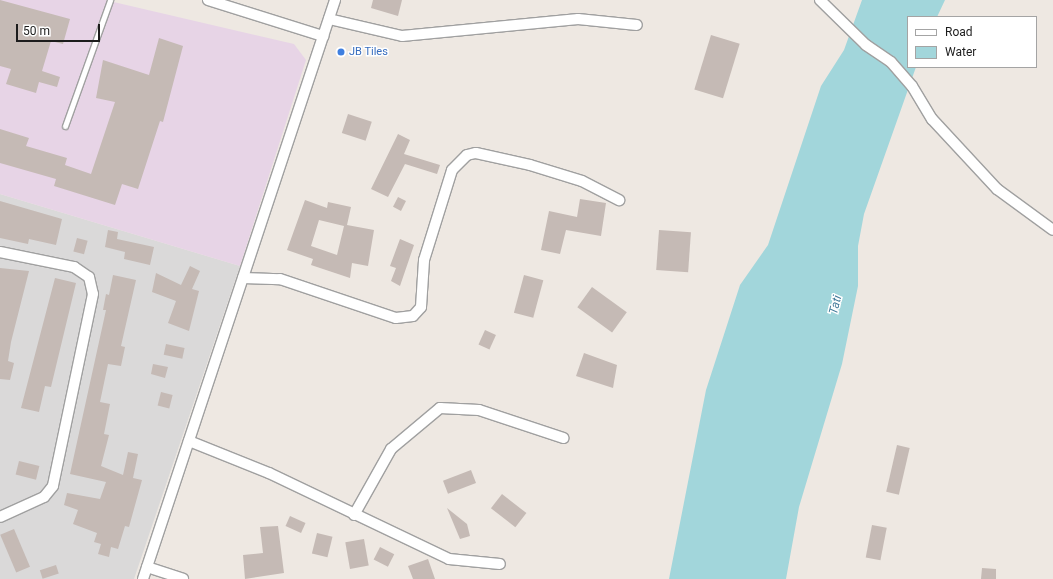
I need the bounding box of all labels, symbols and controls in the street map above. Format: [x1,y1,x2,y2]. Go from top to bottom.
scale bar [18,16,102,42]
legend [907,16,1037,68]
text: 50 m [23,24,50,38]
text: Road [945,25,973,39]
place label: JB Tiles [349,45,388,59]
text: Water [945,45,976,59]
marker: JB Tiles [336,47,346,57]
water label: Tati [827,294,845,316]

